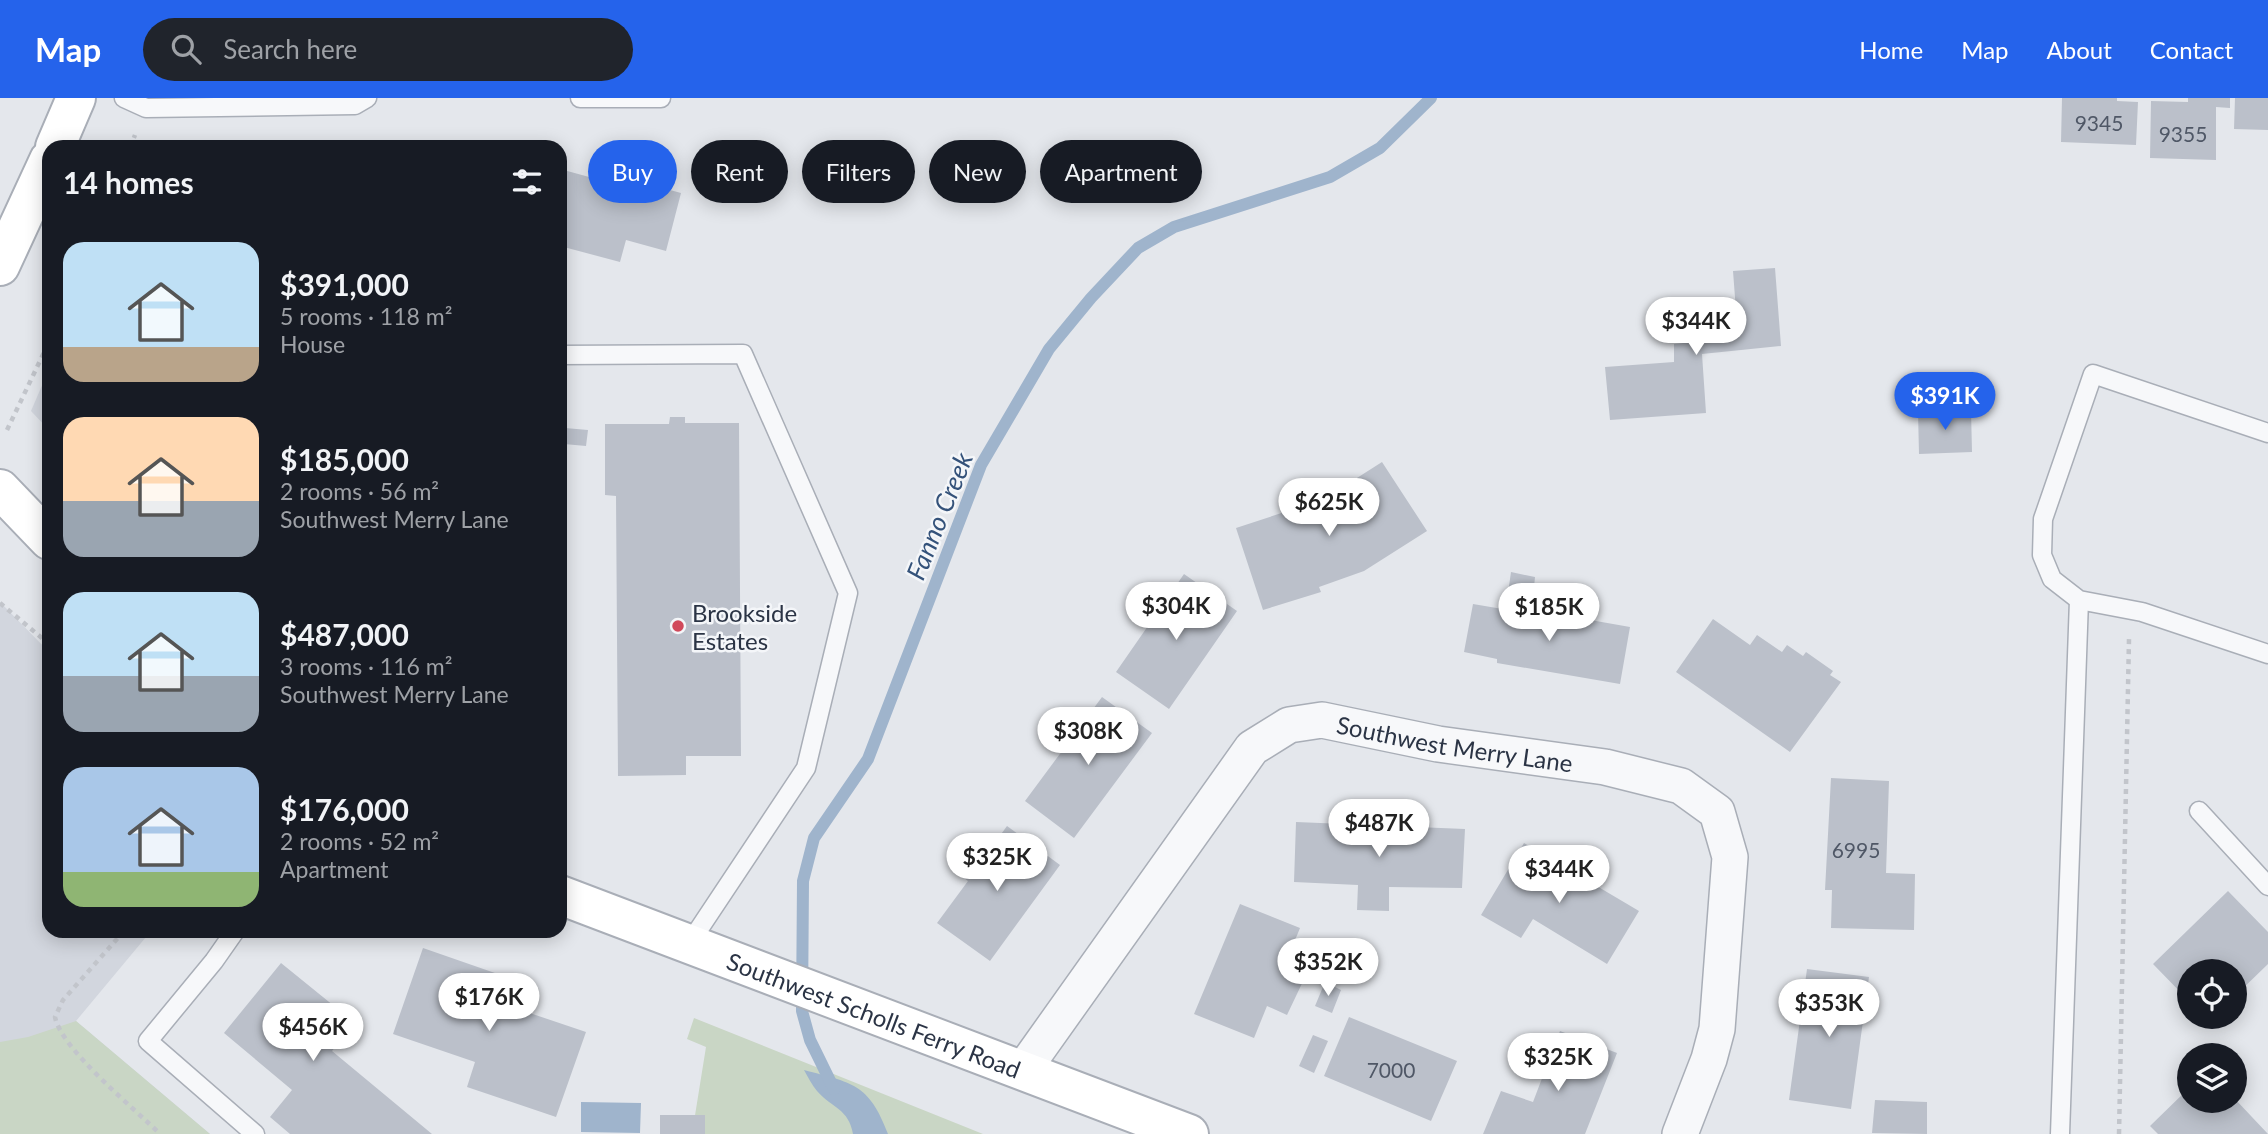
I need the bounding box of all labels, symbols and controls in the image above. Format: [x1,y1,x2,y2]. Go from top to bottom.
search box [143,18,633,81]
text: Map [35,29,101,69]
icon: search [167,30,205,68]
text: Search here [223,33,357,65]
text: Home [1859,35,1923,64]
text: Map [1961,35,2009,64]
text: About [2047,35,2112,64]
text: Contact [2150,35,2233,64]
house number: 9345 [2075,110,2123,135]
house number: 9355 [2159,121,2207,146]
chip: Buy [588,140,677,203]
chip: Rent [691,140,788,203]
chip: Filters [802,140,915,203]
chip: New [929,140,1026,203]
chip: Apartment [1040,140,1202,203]
icon: filters [508,163,546,201]
text: 14 homes [63,164,194,200]
text: $391,000 [280,266,409,302]
icon: home [119,270,203,354]
pin: $344K [1647,298,1745,357]
text: 5 rooms · 118 m² [280,302,452,330]
text: $344K [1661,306,1731,334]
text: House [280,330,345,358]
pin: $391K [1896,372,1994,432]
text: $391K [1910,381,1980,409]
text: $185,000 [280,441,409,477]
icon: home [119,445,203,529]
water label: Fanno Creek [899,447,979,584]
text: 2 rooms · 56 m² [280,477,439,505]
pin: $625K [1280,478,1378,538]
text: $625K [1294,487,1364,515]
text: Southwest Merry Lane [280,505,509,533]
pin: $304K [1127,582,1225,642]
pin: $185K [1500,584,1598,643]
text: $304K [1141,591,1211,619]
text: $185K [1514,592,1584,620]
place label: Brookside Estates [692,598,797,655]
text: $487,000 [280,616,409,652]
marker: Brookside Estates [670,618,686,634]
icon: home [119,620,203,704]
text: 3 rooms · 116 m² [280,652,452,680]
text: Southwest Merry Lane [280,680,509,708]
pin: $308K [1039,708,1137,767]
street label: Southwest Merry Lane [1334,709,1575,777]
text: $308K [1053,716,1123,744]
text: $176,000 [280,791,409,827]
icon: home [119,795,203,879]
pin: $487K [1330,800,1428,859]
text: $487K [1344,808,1414,836]
text: 2 rooms · 52 m² [280,827,439,855]
pin: $325K [948,834,1046,893]
house number: 6995 [1832,837,1880,862]
text: $325K [962,842,1032,870]
pin: $344K [1510,846,1608,905]
text: $344K [1524,854,1594,882]
text: Apartment [280,855,388,883]
pin: $352K [1279,939,1377,998]
street label: Southwest Scholls Ferry Road [723,945,1025,1083]
text: $352K [1293,947,1363,975]
map controls [2177,959,2247,1113]
button: locate [2177,959,2247,1029]
pin: $176K [440,974,538,1033]
pin: $353K [1780,979,1878,1039]
text: $176K [454,982,524,1010]
text: $353K [1794,988,1864,1016]
pin: $456K [264,1004,362,1063]
text: $456K [278,1012,348,1040]
pin: $325K [1509,1034,1607,1093]
text: $325K [1523,1042,1593,1070]
button: layers [2177,1043,2247,1113]
house number: 7000 [1367,1057,1415,1082]

